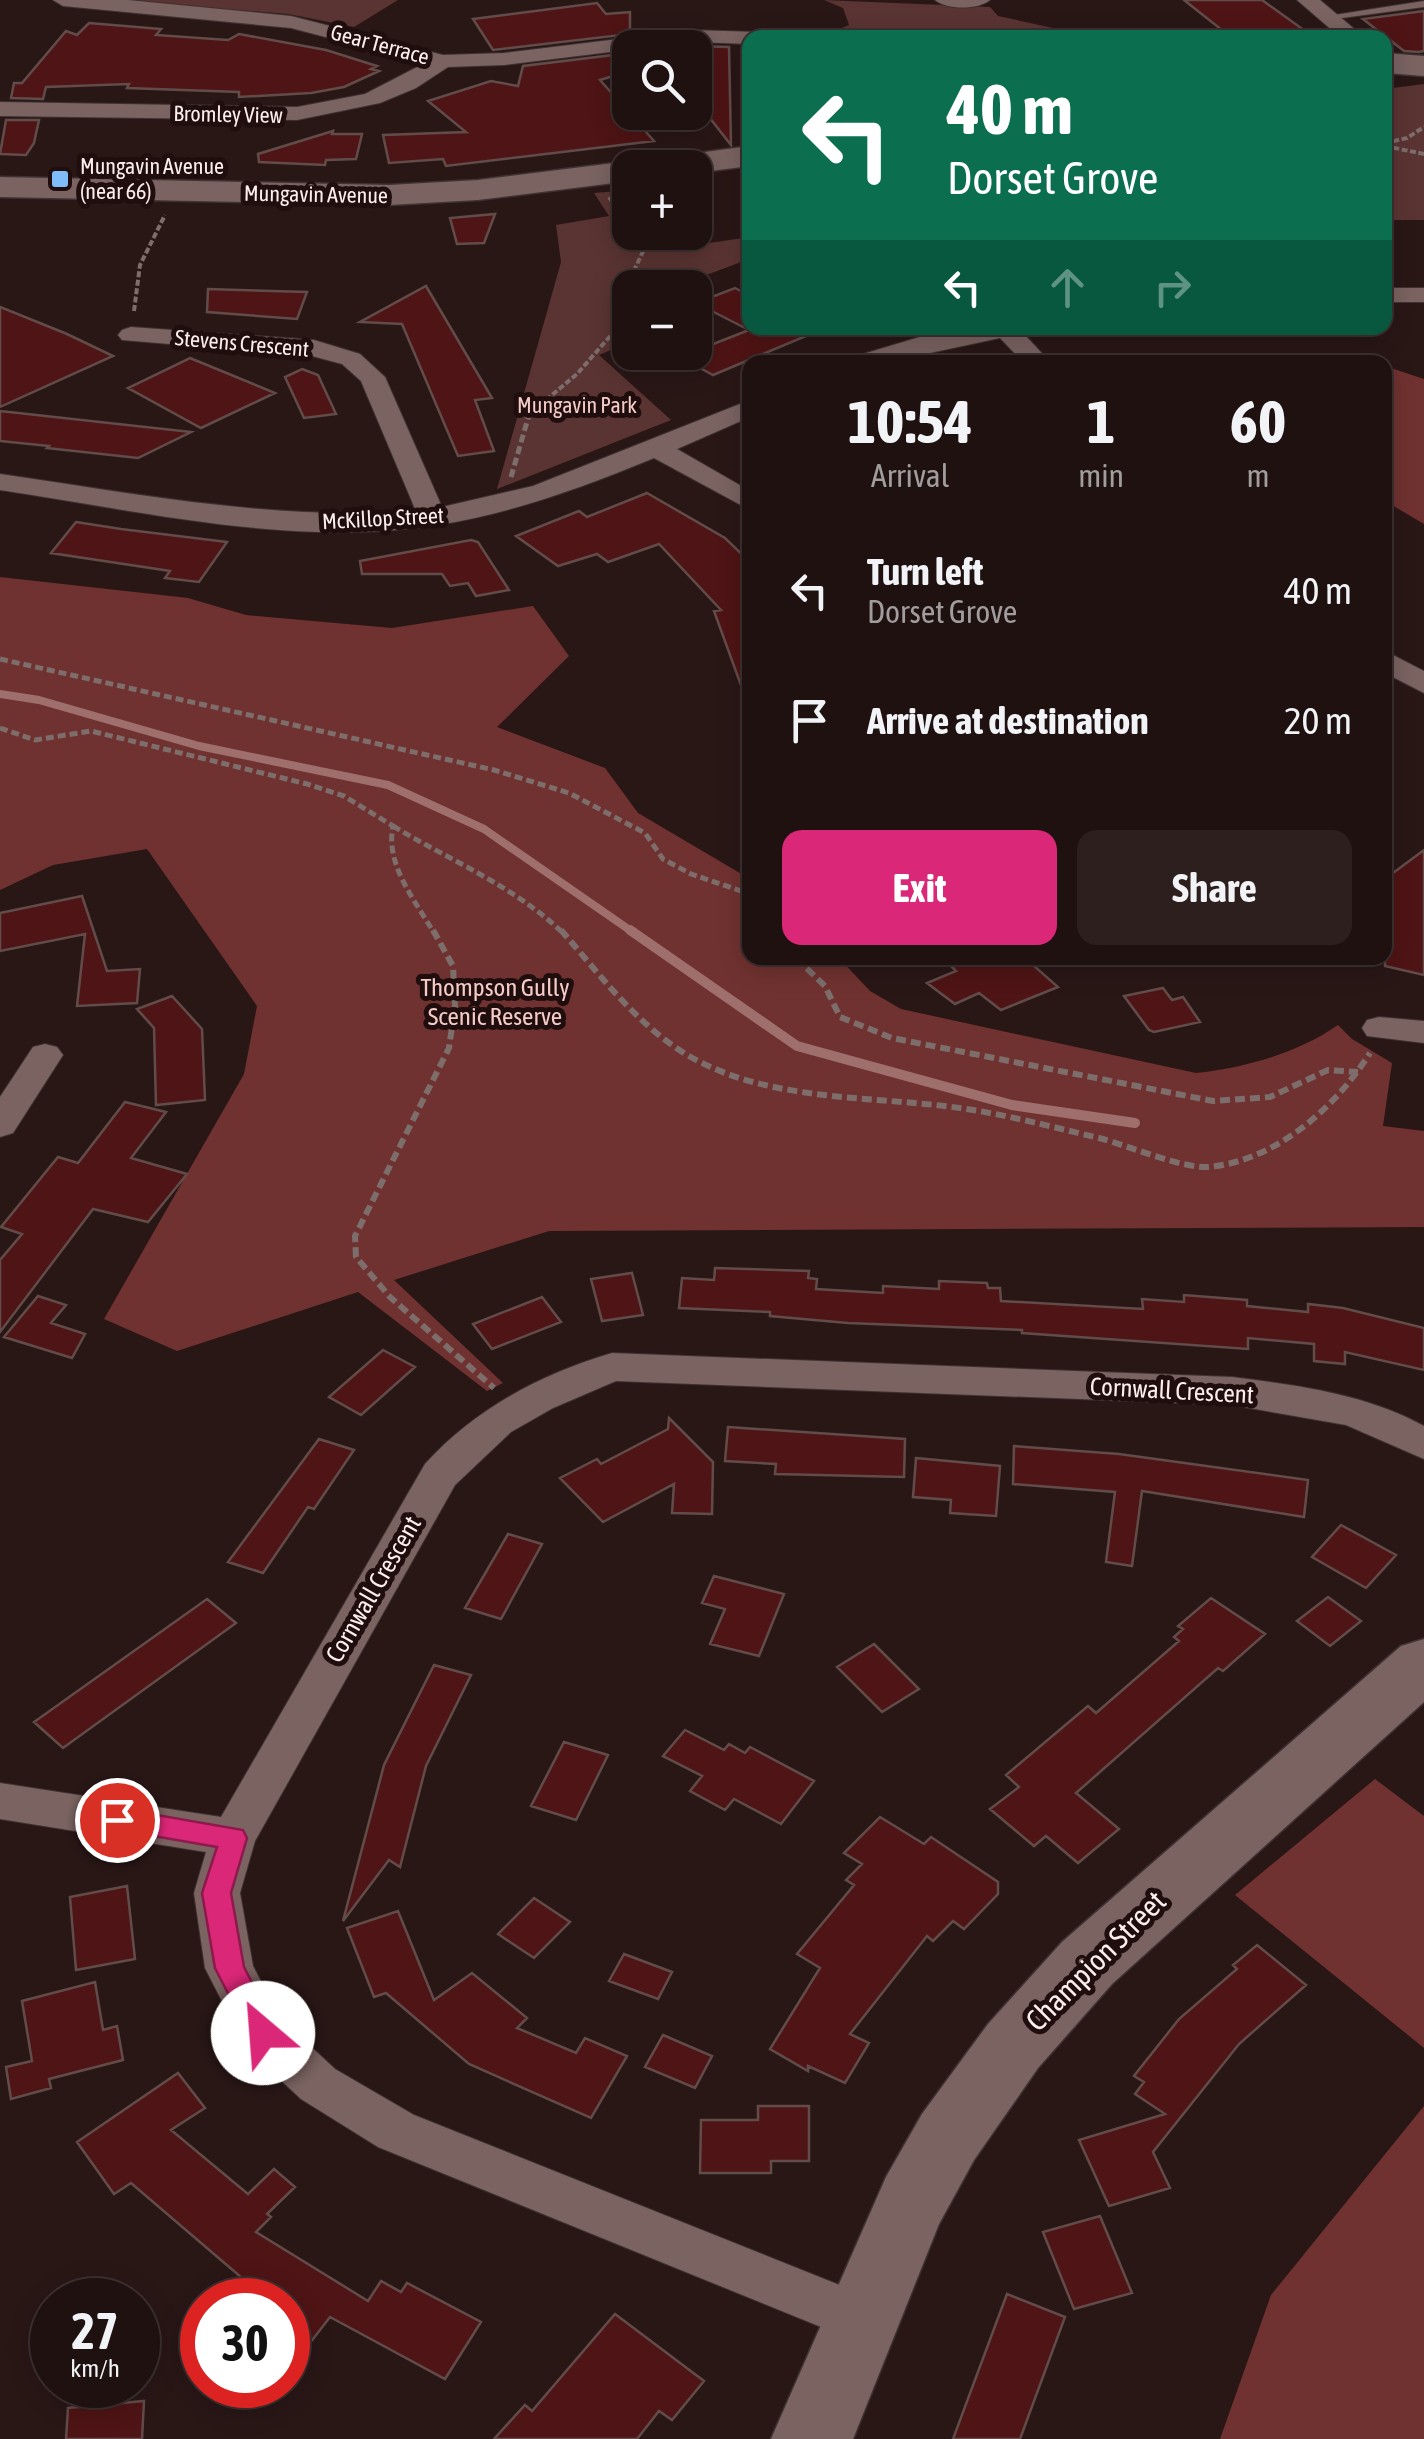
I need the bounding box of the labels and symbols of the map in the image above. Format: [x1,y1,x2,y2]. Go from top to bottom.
street label: Gear Terrace [328,18,432,70]
street label: Bromley View [173,100,283,128]
place label: Mungavin Avenue (near 66) [80,153,224,204]
marker: Mungavin Avenue (near 66) [49,168,71,190]
street label: Mungavin Avenue [244,180,388,208]
street label: Stevens Crescent [174,324,310,362]
park label: Mungavin Park [517,392,637,418]
street label: McKillop Street [321,502,445,534]
park label: Thompson Gully Scenic Reserve [421,973,569,1030]
street label: Cornwall Crescent [1089,1372,1255,1408]
street label: Cornwall Crescent [320,1511,426,1667]
pin [75,1778,160,1863]
street label: Champion Street [1018,1883,1172,2037]
position arrow [211,1981,315,2085]
speed limit sign: 30 [180,2278,310,2408]

